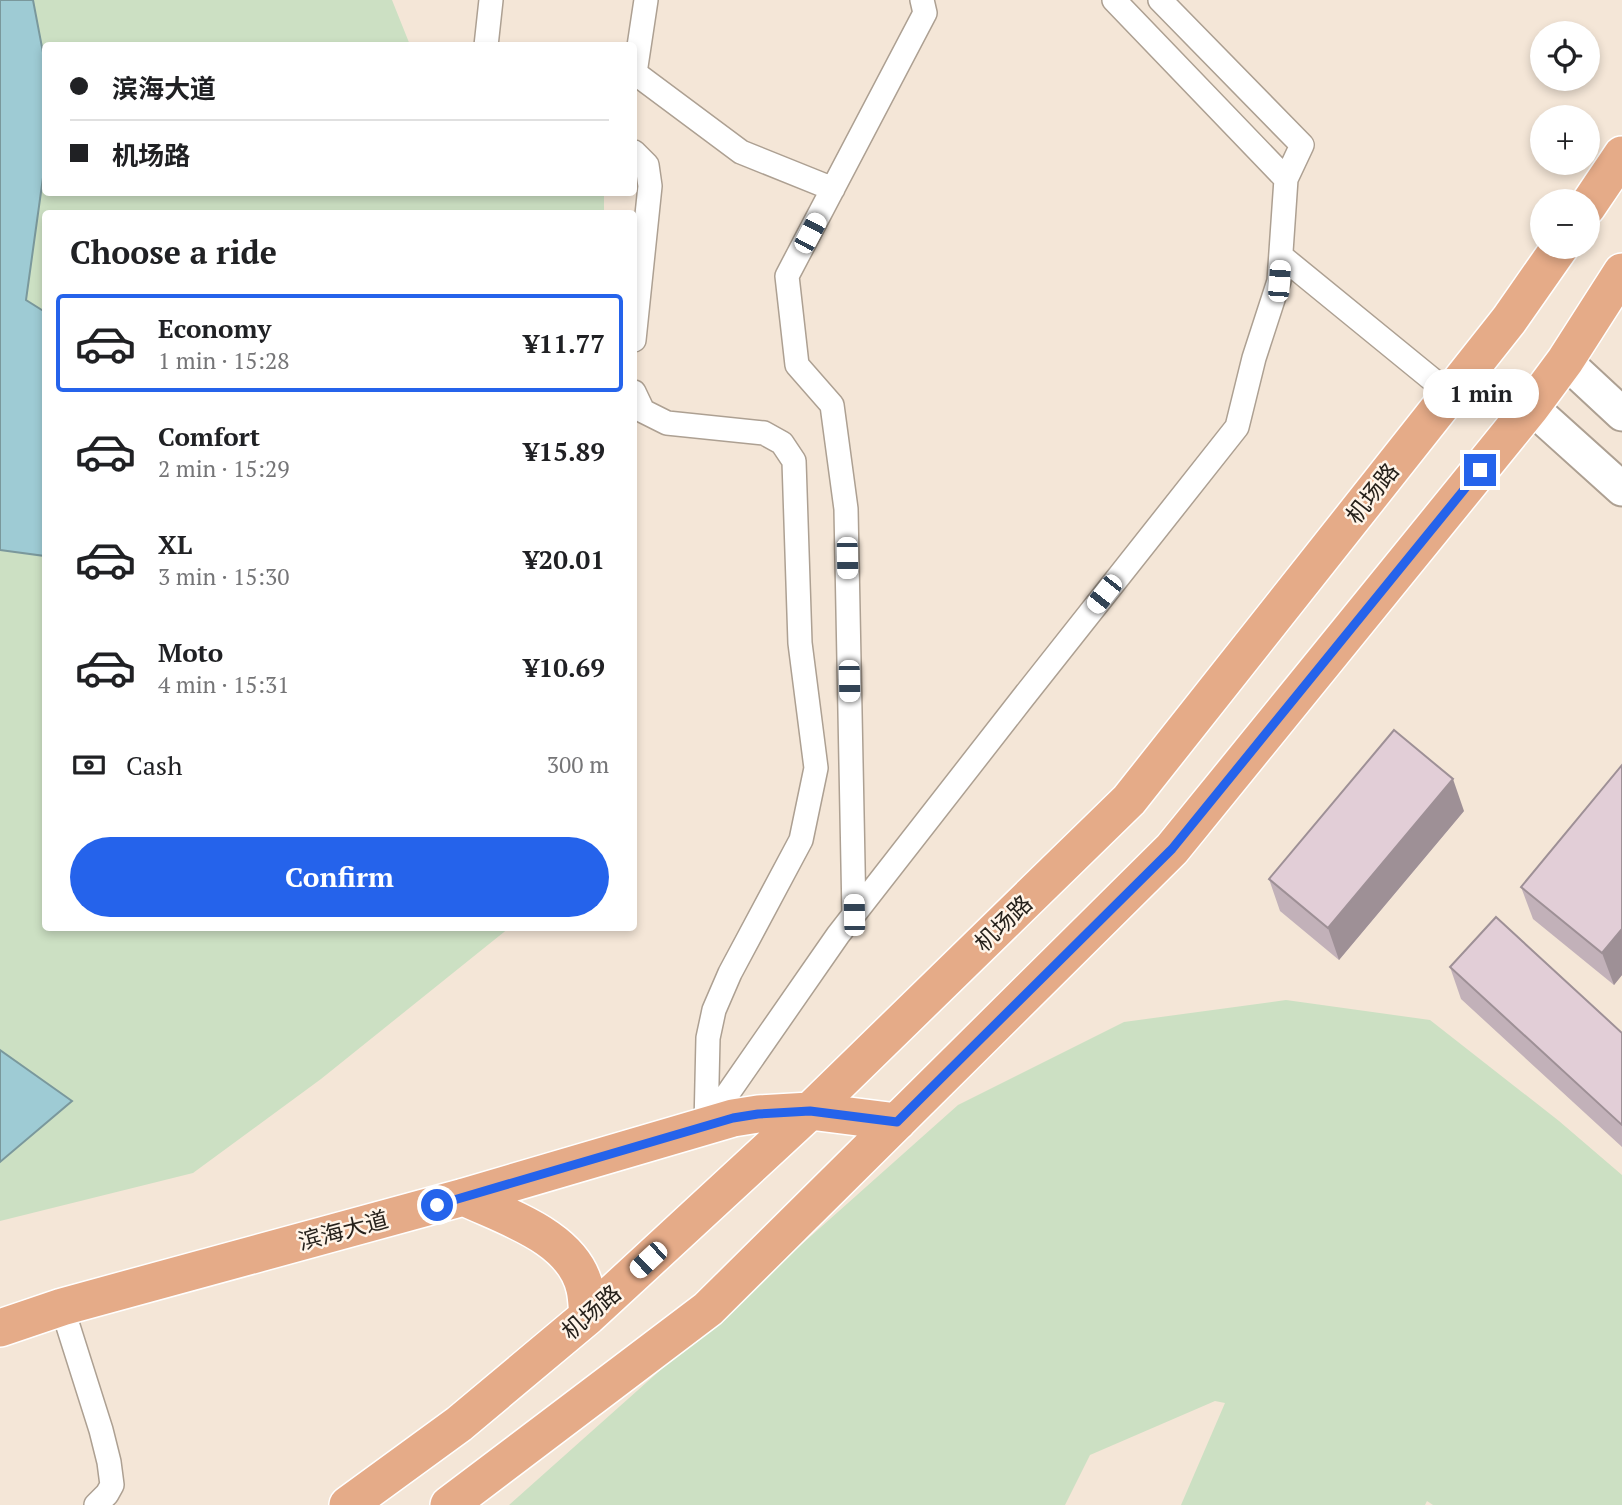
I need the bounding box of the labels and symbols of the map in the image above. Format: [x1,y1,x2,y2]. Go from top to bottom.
car [791,210,830,256]
car [1268,259,1291,303]
callout: 1 min [1422,368,1538,418]
route end [1464,454,1496,486]
street label: 机场路 [1339,456,1405,530]
car [837,537,858,579]
car [1083,571,1126,617]
car [839,660,860,702]
street label: 机场路 [967,888,1039,958]
car [844,894,865,936]
route start [421,1189,453,1221]
street label: 滨海大道 [295,1203,391,1257]
car [626,1238,671,1282]
street label: 机场路 [555,1278,627,1346]

